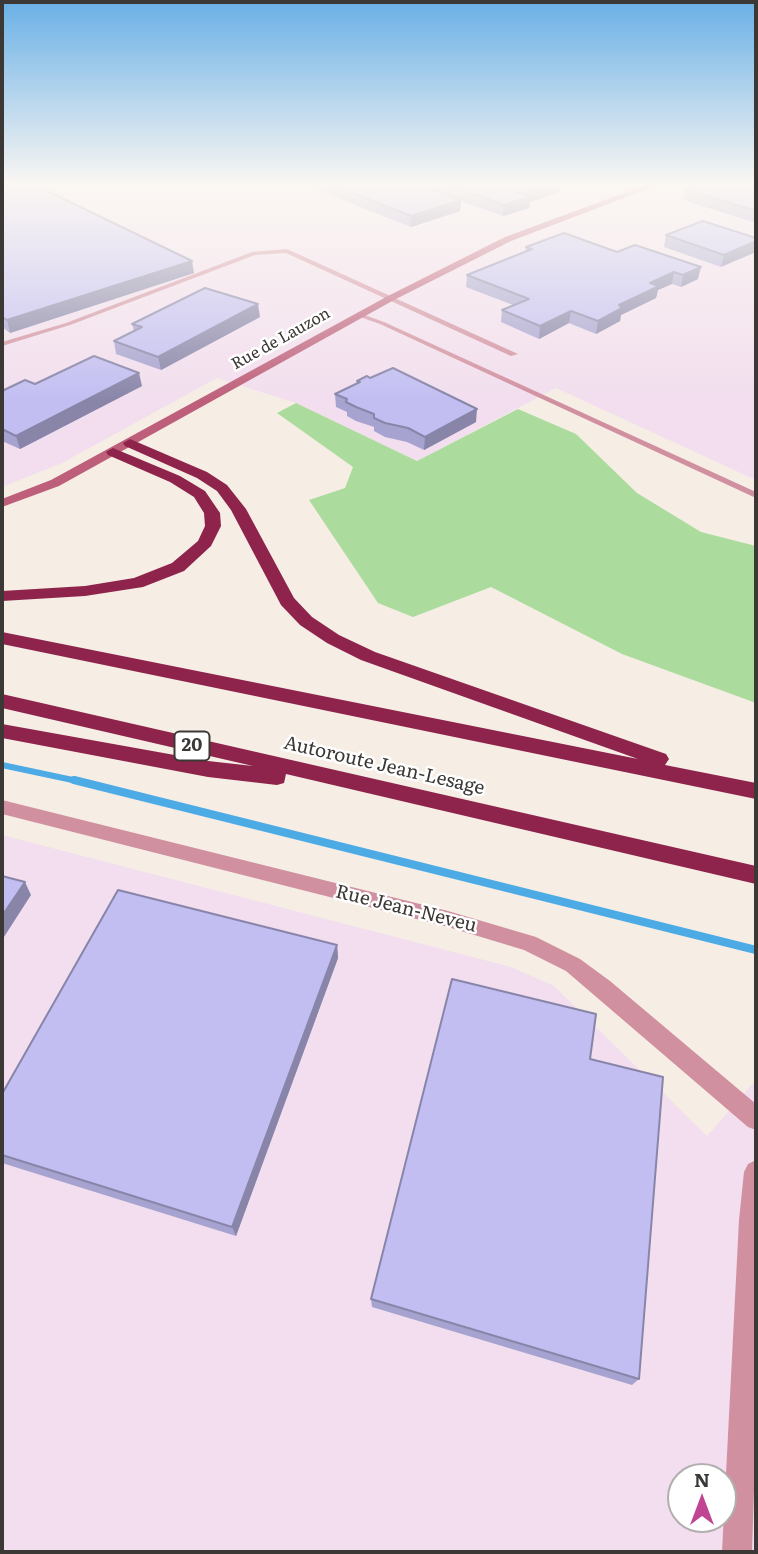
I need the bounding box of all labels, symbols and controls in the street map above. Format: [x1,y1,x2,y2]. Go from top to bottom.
street label: Rue de Lauzon [228,304,334,374]
road number: 20 [174,732,210,760]
street label: Autoroute Jean-Lesage [281,732,487,800]
street label: Rue Jean-Neveu [333,880,479,938]
north arrow [667,1463,737,1533]
text: N [694,1465,710,1493]

